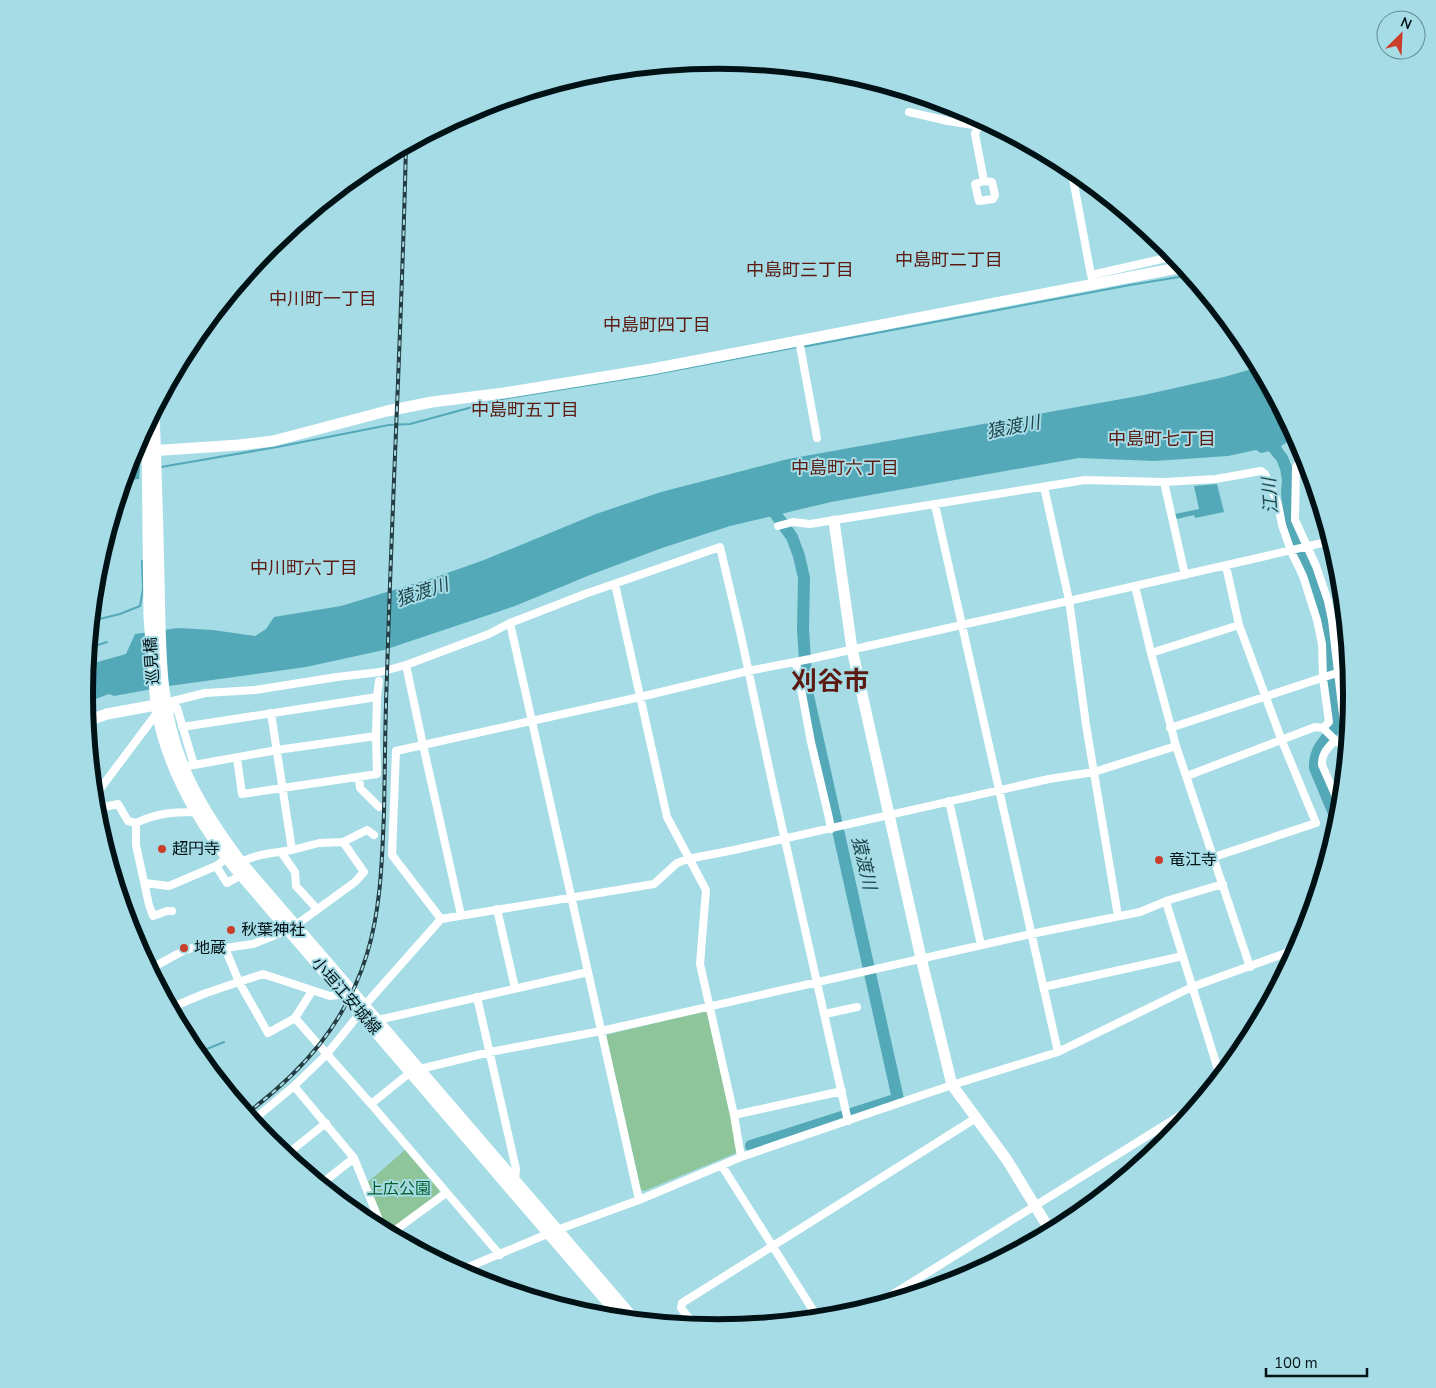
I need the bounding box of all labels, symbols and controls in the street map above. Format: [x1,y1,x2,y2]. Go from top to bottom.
north arrow [1376,10,1426,60]
text: N [1397,13,1415,34]
district label: 中島町二丁目 [895,248,1003,272]
district label: 中島町三丁目 [746,258,854,282]
district label: 中川町一丁目 [269,287,377,311]
district label: 中島町四丁目 [603,313,711,337]
district label: 中島町五丁目 [471,398,579,422]
water label: 猿渡川 [984,410,1044,444]
district label: 中島町七丁目 [1108,427,1216,451]
district label: 中島町六丁目 [791,456,899,480]
water label: 江川 [1257,475,1283,515]
district label: 中川町六丁目 [250,556,358,580]
water label: 猿渡川 [393,572,453,612]
street label: 巡見橋 [139,636,165,686]
district label: 刈谷市 [791,664,869,699]
water label: 猿渡川 [846,834,882,894]
place label: 超円寺 [172,838,220,860]
marker: 超円寺 [156,843,168,855]
place label: 竜江寺 [1169,849,1217,871]
marker: 竜江寺 [1153,854,1165,866]
place label: 秋葉神社 [241,919,305,941]
marker: 秋葉神社 [225,924,237,936]
place label: 地蔵 [194,937,226,959]
marker: 地蔵 [178,942,190,954]
street label: 小垣江安城線 [306,953,386,1039]
park label: 上広公園 [367,1178,431,1200]
scale bar [1266,1346,1367,1378]
text: 100 m [1274,1353,1318,1373]

